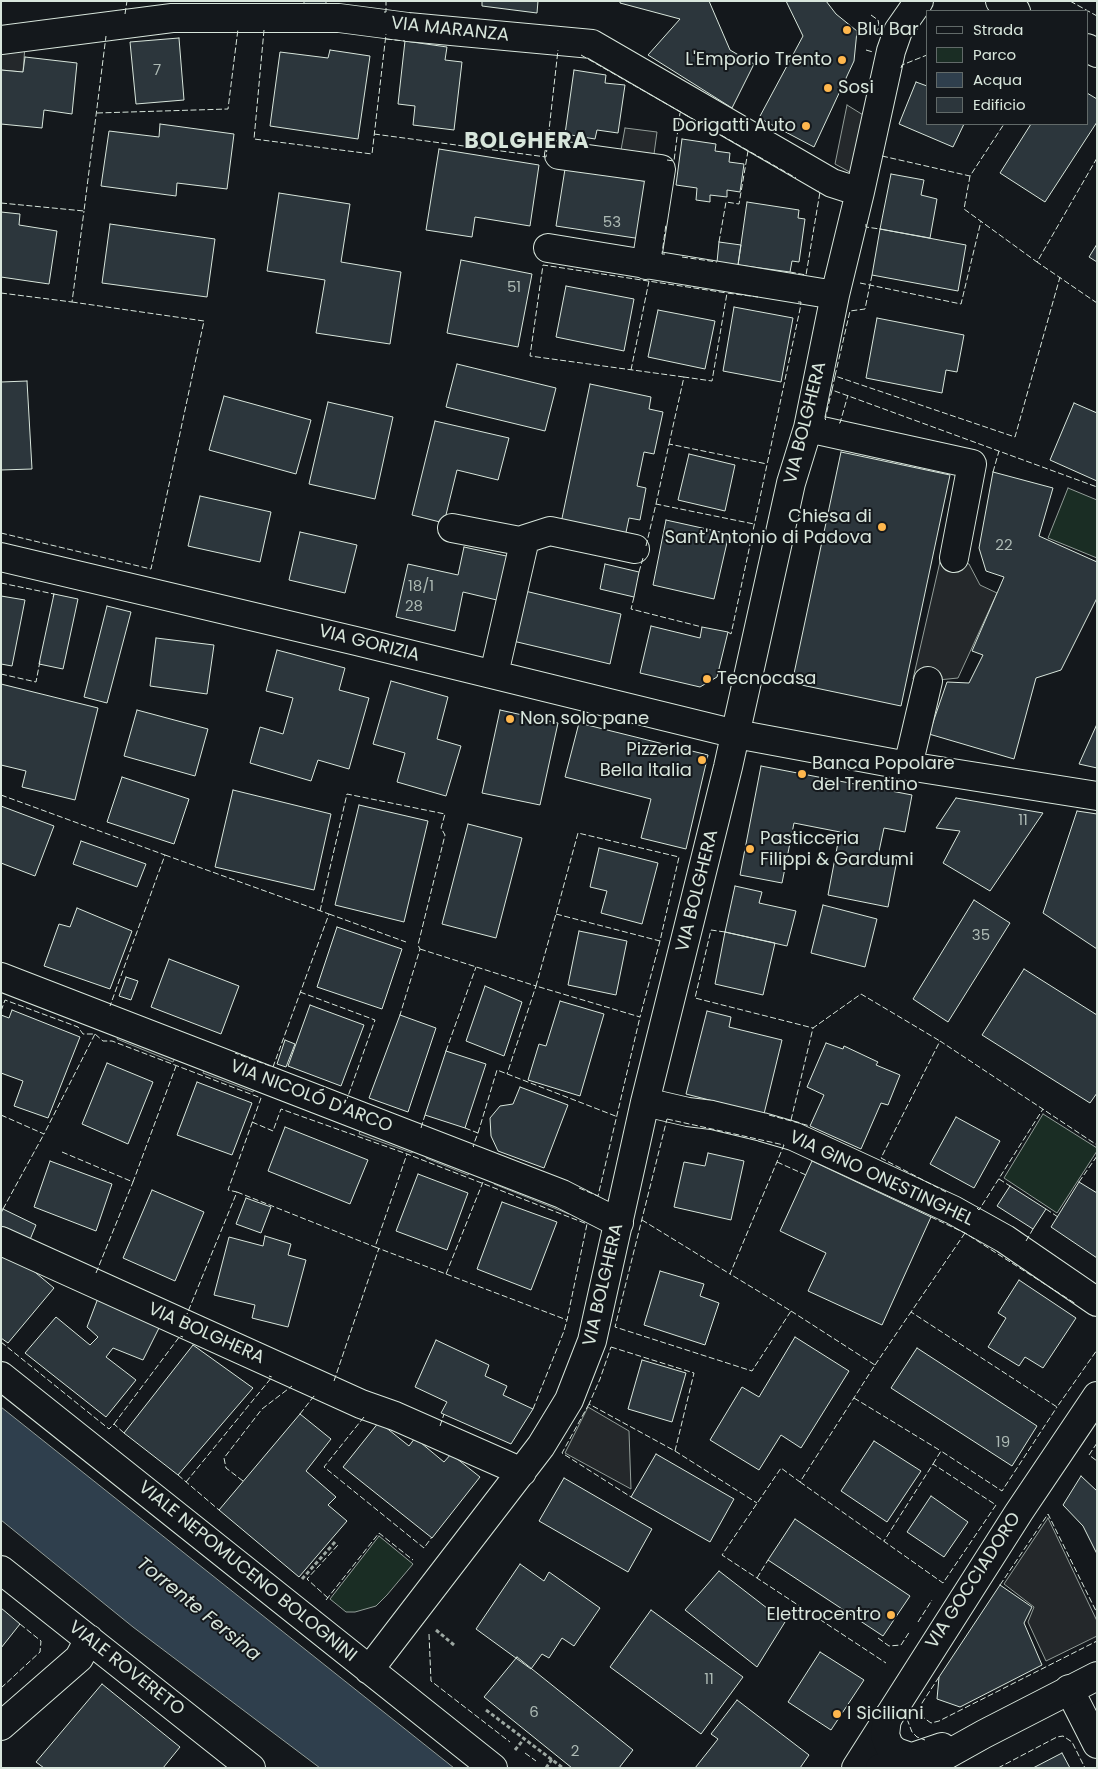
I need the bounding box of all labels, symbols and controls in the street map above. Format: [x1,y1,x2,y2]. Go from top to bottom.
legend [926,10,1088,125]
street label: VIA MARANZA [390,13,510,47]
place label: Blu Bar [857,19,919,41]
text: Strada [973,19,1023,40]
marker: Blu Bar [841,24,853,36]
text: Parco [973,44,1016,65]
place label: L'Emporio Trento [685,49,832,71]
marker: L'Emporio Trento [836,54,848,66]
house number: 7 [153,62,161,80]
text: Acqua [973,69,1022,90]
place label: Sosi [838,77,874,99]
marker: Sosi [822,82,834,94]
text: Edificio [973,94,1026,115]
place label: Dorigatti Auto [672,115,796,137]
marker: Dorigatti Auto [800,120,812,132]
district label: BOLGHERA [463,129,591,155]
house number: 53 [603,214,621,232]
house number: 51 [507,279,521,297]
street label: VIA BOLGHERA [780,360,832,486]
place label: Chiesa di Sant'Antonio di Padova [664,506,872,548]
marker: Chiesa di Sant'Antonio di Padova [876,521,888,533]
house number: 22 [995,537,1013,555]
house number: 18/1 [408,578,434,596]
house number: 28 [405,598,423,616]
street label: VIA GORIZIA [316,621,422,667]
place label: Tecnocasa [717,668,817,690]
marker: Tecnocasa [701,673,713,685]
place label: Non solo pane [520,708,649,730]
marker: Non solo pane [504,713,516,725]
place label: Pizzeria Bella Italia [600,739,692,782]
place label: Banca Popolare del Trentino [812,753,955,796]
marker: Pizzeria Bella Italia [696,754,708,766]
marker: Banca Popolare del Trentino [796,768,808,780]
house number: 11 [1018,812,1028,830]
street label: VIA BOLGHERA [672,828,724,954]
place label: Pasticceria Filippi & Gardumi [760,828,914,871]
marker: Pasticceria Filippi & Gardumi [744,843,756,855]
house number: 35 [972,927,990,945]
street label: VIA NICOLÓ D'ARCO [227,1056,395,1138]
street label: VIA GINO ONESTINGHEL [786,1127,976,1231]
street label: VIA BOLGHERA [579,1222,629,1348]
street label: VIA BOLGHERA [144,1299,268,1369]
house number: 19 [996,1434,1010,1452]
street label: VIALE NEPOMUCENO BOLOGNINI [133,1477,361,1667]
street label: VIA GOCCIADORO [922,1509,1026,1653]
water label: Torrente Fersina [131,1553,265,1667]
place label: Elettrocentro [766,1604,881,1626]
marker: Elettrocentro [885,1609,897,1621]
street label: VIALE ROVERETO [64,1617,188,1721]
house number: 11 [704,1671,714,1689]
place label: I Siciliani [847,1703,924,1725]
house number: 6 [529,1704,539,1722]
marker: I Siciliani [831,1708,843,1720]
house number: 2 [571,1743,579,1761]

